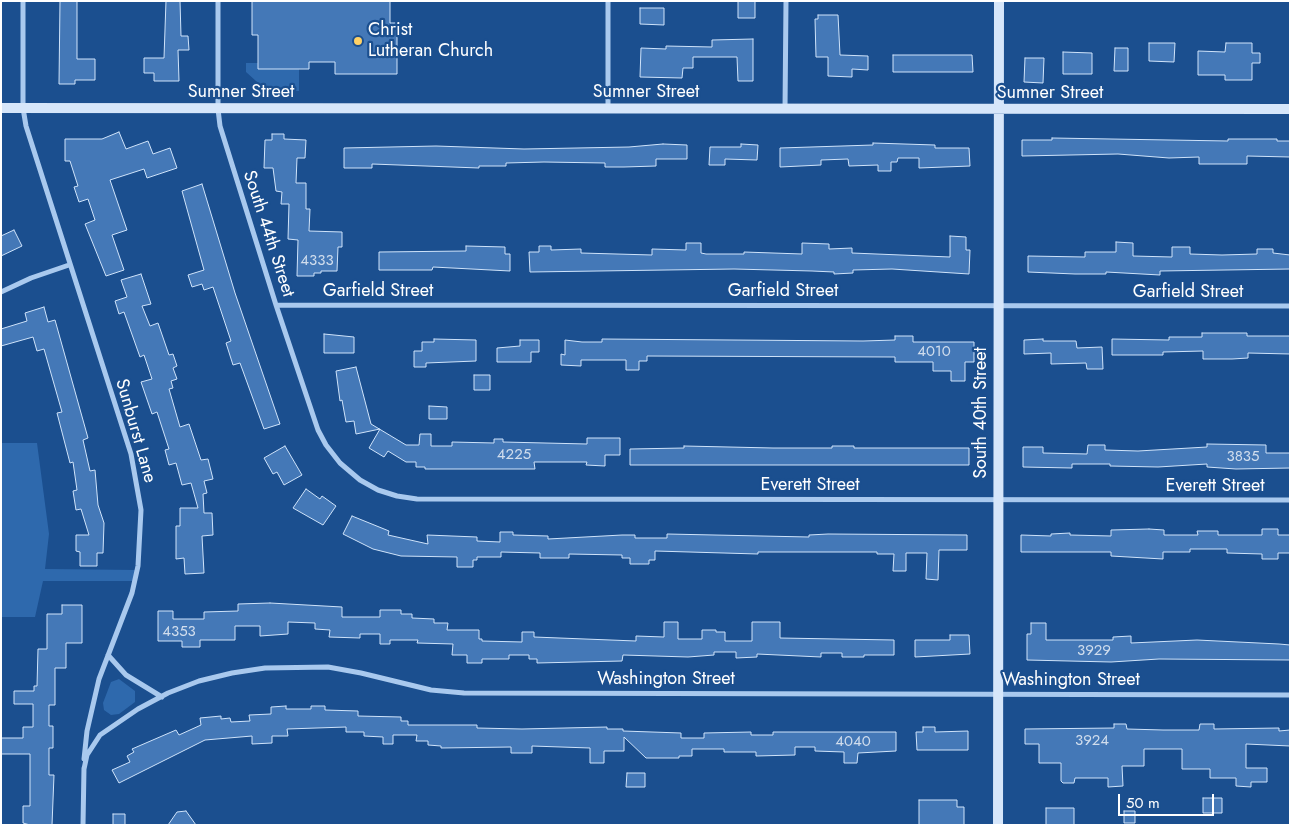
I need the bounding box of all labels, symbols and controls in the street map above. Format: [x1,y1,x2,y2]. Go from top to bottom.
place label: Christ Lutheran Church [368,20,493,62]
marker: Christ Lutheran Church [352,35,364,47]
street label: Sumner Street [188,82,294,104]
street label: Sumner Street [593,82,699,104]
street label: Sumner Street [997,83,1103,105]
street label: South 44th Street [237,168,299,300]
house number: 4333 [300,252,334,270]
street label: Garfield Street [323,281,433,303]
street label: Garfield Street [728,281,838,303]
street label: Garfield Street [1133,282,1243,304]
house number: 4010 [917,343,951,361]
street label: South 40th Street [971,347,993,479]
street label: Sunburst Lane [110,377,160,485]
house number: 4225 [497,446,531,464]
house number: 3835 [1226,448,1260,466]
street label: Everett Street [761,475,859,497]
street label: Everett Street [1166,476,1264,498]
house number: 4353 [162,623,196,641]
house number: 3929 [1077,642,1111,660]
street label: Washington Street [597,669,735,691]
street label: Washington Street [1002,670,1140,692]
house number: 3924 [1075,732,1109,750]
house number: 4040 [835,733,871,751]
scale bar [1121,784,1217,816]
text: 50 m [1126,792,1160,814]

